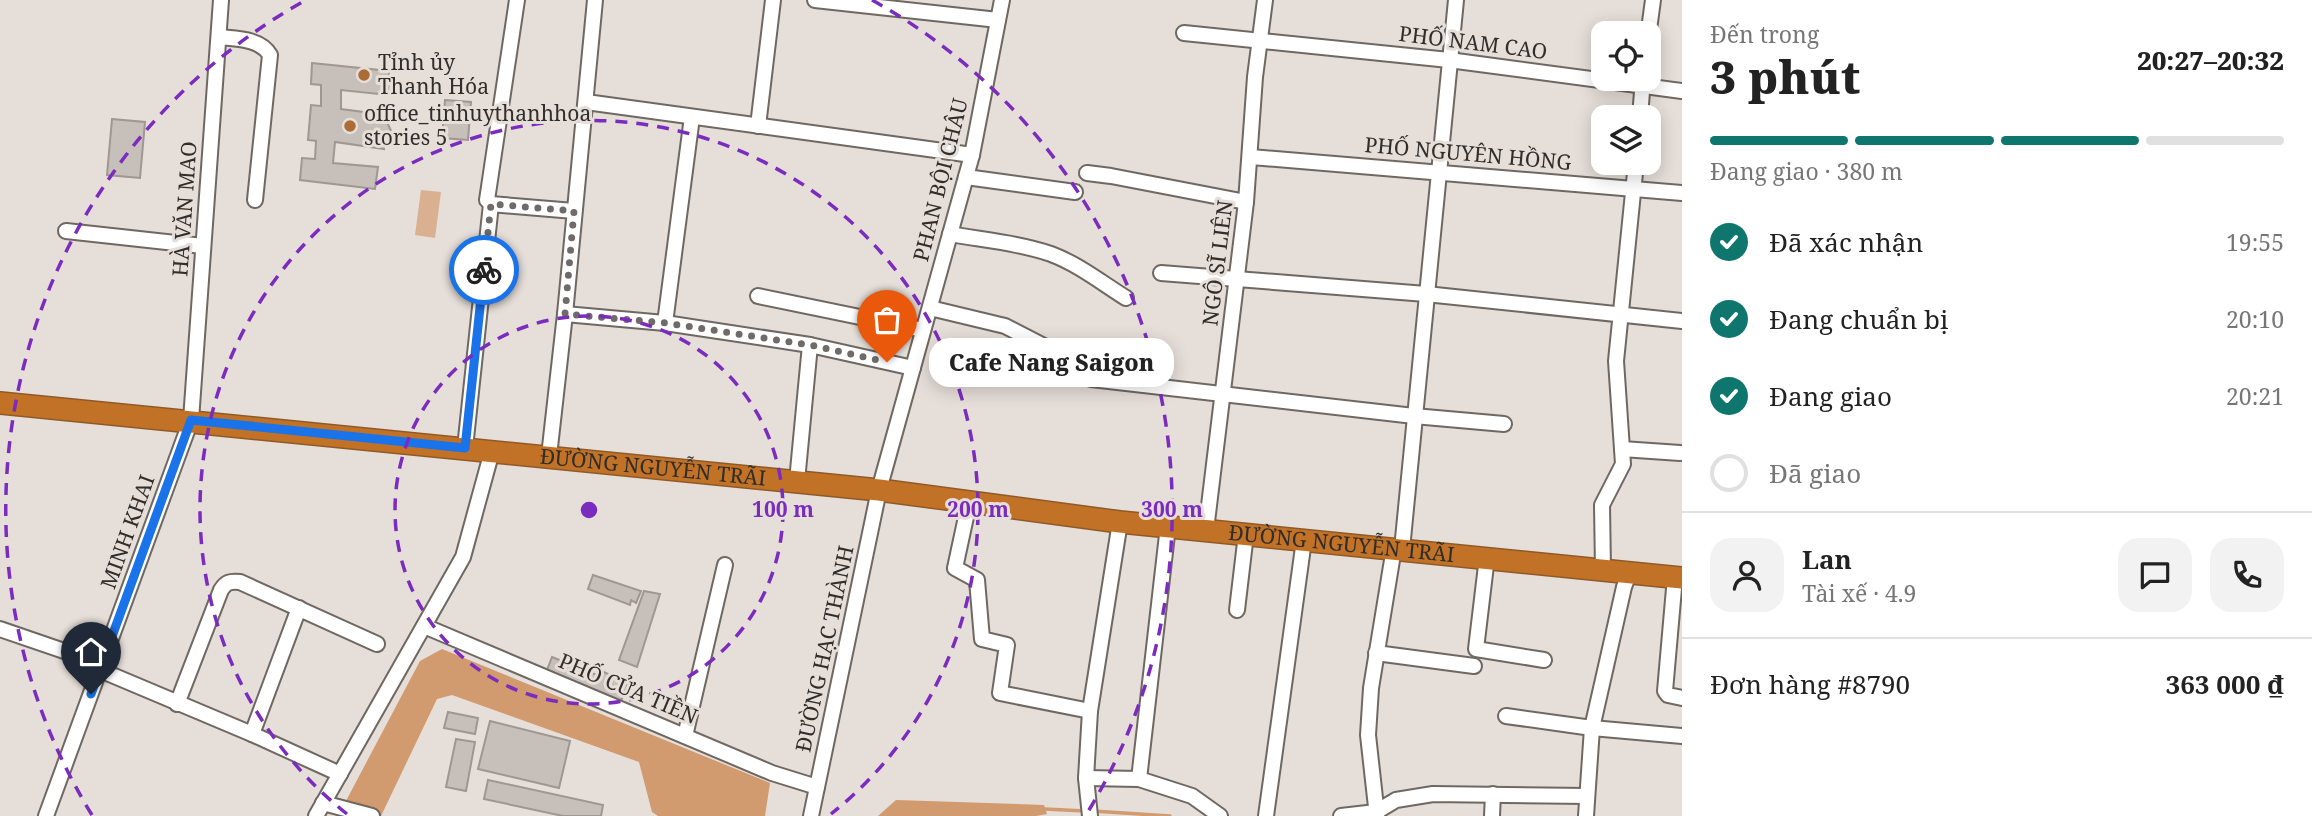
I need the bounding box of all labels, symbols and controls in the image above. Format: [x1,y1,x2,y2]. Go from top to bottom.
text: Đến trong [1710,18,1819,50]
street label: PHỐ NAM CAO [1397,19,1549,65]
map controls [1591,21,1661,175]
button: locate [1591,21,1661,91]
text: 20:27–20:32 [2137,42,2284,78]
text: 3 phút [1710,45,1861,107]
place label: Tỉnh ủy Thanh Hóa [378,48,489,100]
marker: Tỉnh ủy Thanh Hóa [356,67,372,83]
street label: PHAN BỘI CHÂU [906,95,974,264]
place label: office_tinhuythanhhoa stories 5 [364,99,591,151]
button: layers [1591,105,1661,175]
marker: office_tinhuythanhhoa stories 5 [342,118,358,134]
street label: PHỐ NGUYÊN HỒNG [1364,130,1573,176]
street label: HÀ VĂN MAO [165,140,203,277]
text: Đang giao · 380 m [1710,155,1903,187]
street label: NGÔ SĨ LIÊN [1195,198,1239,327]
icon: check [1710,223,1748,261]
text: Đã xác nhận [1769,224,1923,260]
text: 19:55 [2226,226,2284,258]
courier [449,235,519,305]
icon: bike [465,251,503,289]
pin [857,290,917,362]
icon: check [1710,300,1748,338]
icon: bag [868,301,906,339]
text: Đang chuẩn bị [1769,301,1948,337]
text: 20:10 [2226,303,2284,335]
callout: Cafe Nang Saigon [929,338,1174,386]
text: Cafe Nang Saigon [949,346,1154,378]
icon: check [1710,377,1748,415]
text: Đang giao [1769,378,1892,414]
text: 20:21 [2226,380,2284,412]
street label: ĐƯỜNG NGUYỄN TRÃI [539,442,767,492]
text: Đã giao [1769,455,1861,491]
street label: MINH KHAI [93,471,161,593]
text: 100 m [752,495,814,523]
text: 200 m [947,495,1009,523]
text: 300 m [1141,495,1203,523]
centre of rings [577,498,601,522]
street label: ĐƯỜNG NGUYỄN TRÃI [1227,518,1456,568]
button: person [1710,538,1784,612]
button: chat [2118,538,2192,612]
button: phone [2210,538,2284,612]
text: Lan [1802,541,1852,577]
street label: ĐƯỜNG HẠC THÀNH [788,543,860,755]
text: Tài xế · 4.9 [1802,577,1916,609]
pin [61,622,121,694]
icon: home [72,633,110,671]
street label: PHỐ CỬA TIỀN [555,646,702,730]
text: Đơn hàng #8790 [1710,666,1910,702]
text: 363 000 ₫ [2165,666,2284,702]

